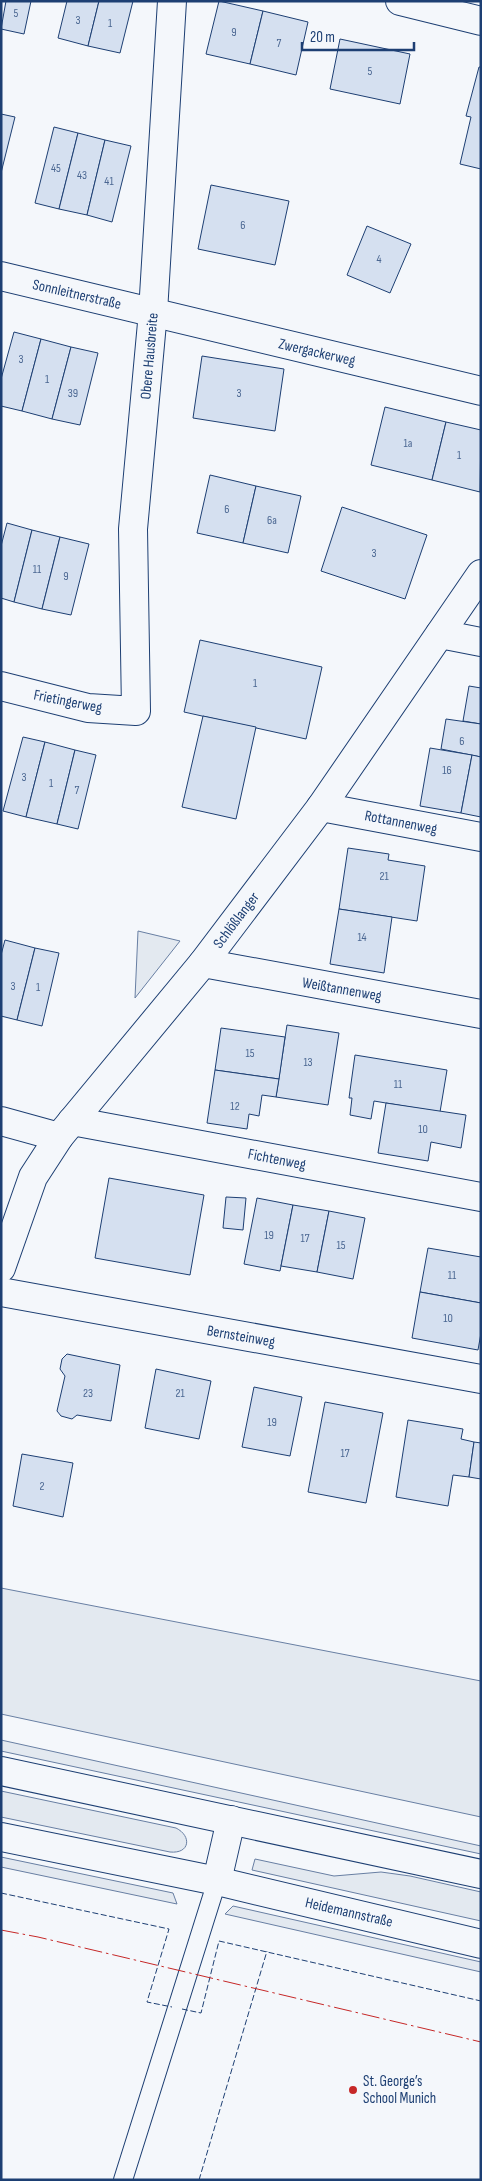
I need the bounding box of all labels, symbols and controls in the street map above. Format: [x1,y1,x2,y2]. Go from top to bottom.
house number: 5 [14,6,19,21]
house number: 3 [75,13,81,28]
house number: 1 [108,16,113,31]
scale bar [302,20,414,52]
house number: 9 [231,25,237,40]
text: 20 m [310,28,335,47]
house number: 7 [277,36,282,51]
house number: 5 [368,64,373,79]
house number: 45 [51,161,61,176]
house number: 43 [77,168,87,183]
house number: 41 [104,174,114,189]
house number: 6 [240,218,246,233]
house number: 4 [376,252,382,267]
street label: Sonnleitnerstraße [31,275,123,314]
street label: Obere Hausbreite [136,312,163,400]
street label: Zwergackerweg [277,334,357,371]
house number: 3 [18,352,24,367]
house number: 1 [45,372,50,387]
house number: 39 [68,386,78,401]
house number: 3 [236,386,242,401]
house number: 1a [404,436,413,451]
house number: 1 [457,448,462,463]
house number: 6 [224,502,230,517]
house number: 6a [267,513,277,528]
house number: 3 [371,546,377,561]
house number: 11 [33,562,42,577]
house number: 9 [63,569,69,584]
house number: 1 [253,676,258,691]
street label: Frietingerweg [32,686,104,717]
house number: 6 [459,734,465,749]
house number: 16 [442,763,452,778]
house number: 3 [21,770,27,785]
house number: 1 [49,776,54,791]
house number: 7 [75,783,80,798]
street label: Rottannenweg [363,806,439,839]
house number: 21 [379,869,389,884]
street label: Schlößlanger [209,888,264,952]
house number: 14 [357,930,367,945]
street label: Weißtannenweg [301,973,383,1006]
house number: 3 [10,979,16,994]
house number: 1 [36,980,41,995]
house number: 15 [245,1046,255,1061]
house number: 13 [303,1055,313,1070]
house number: 11 [394,1077,403,1092]
house number: 12 [230,1099,240,1114]
house number: 10 [418,1122,428,1137]
street label: Fichtenweg [246,1145,307,1174]
house number: 19 [264,1228,274,1243]
house number: 17 [301,1231,310,1246]
house number: 15 [336,1238,346,1253]
house number: 11 [448,1268,457,1283]
house number: 10 [443,1311,453,1326]
street label: Bernsteinweg [205,1321,276,1352]
house number: 23 [83,1386,93,1401]
house number: 21 [175,1386,185,1401]
house number: 19 [267,1415,277,1430]
house number: 17 [341,1446,350,1461]
house number: 2 [40,1479,45,1494]
street label: Heidemannstraße [303,1893,394,1932]
place label: St. George’s School Munich [363,2072,436,2108]
marker: St. George’s School Munich [347,2084,359,2096]

